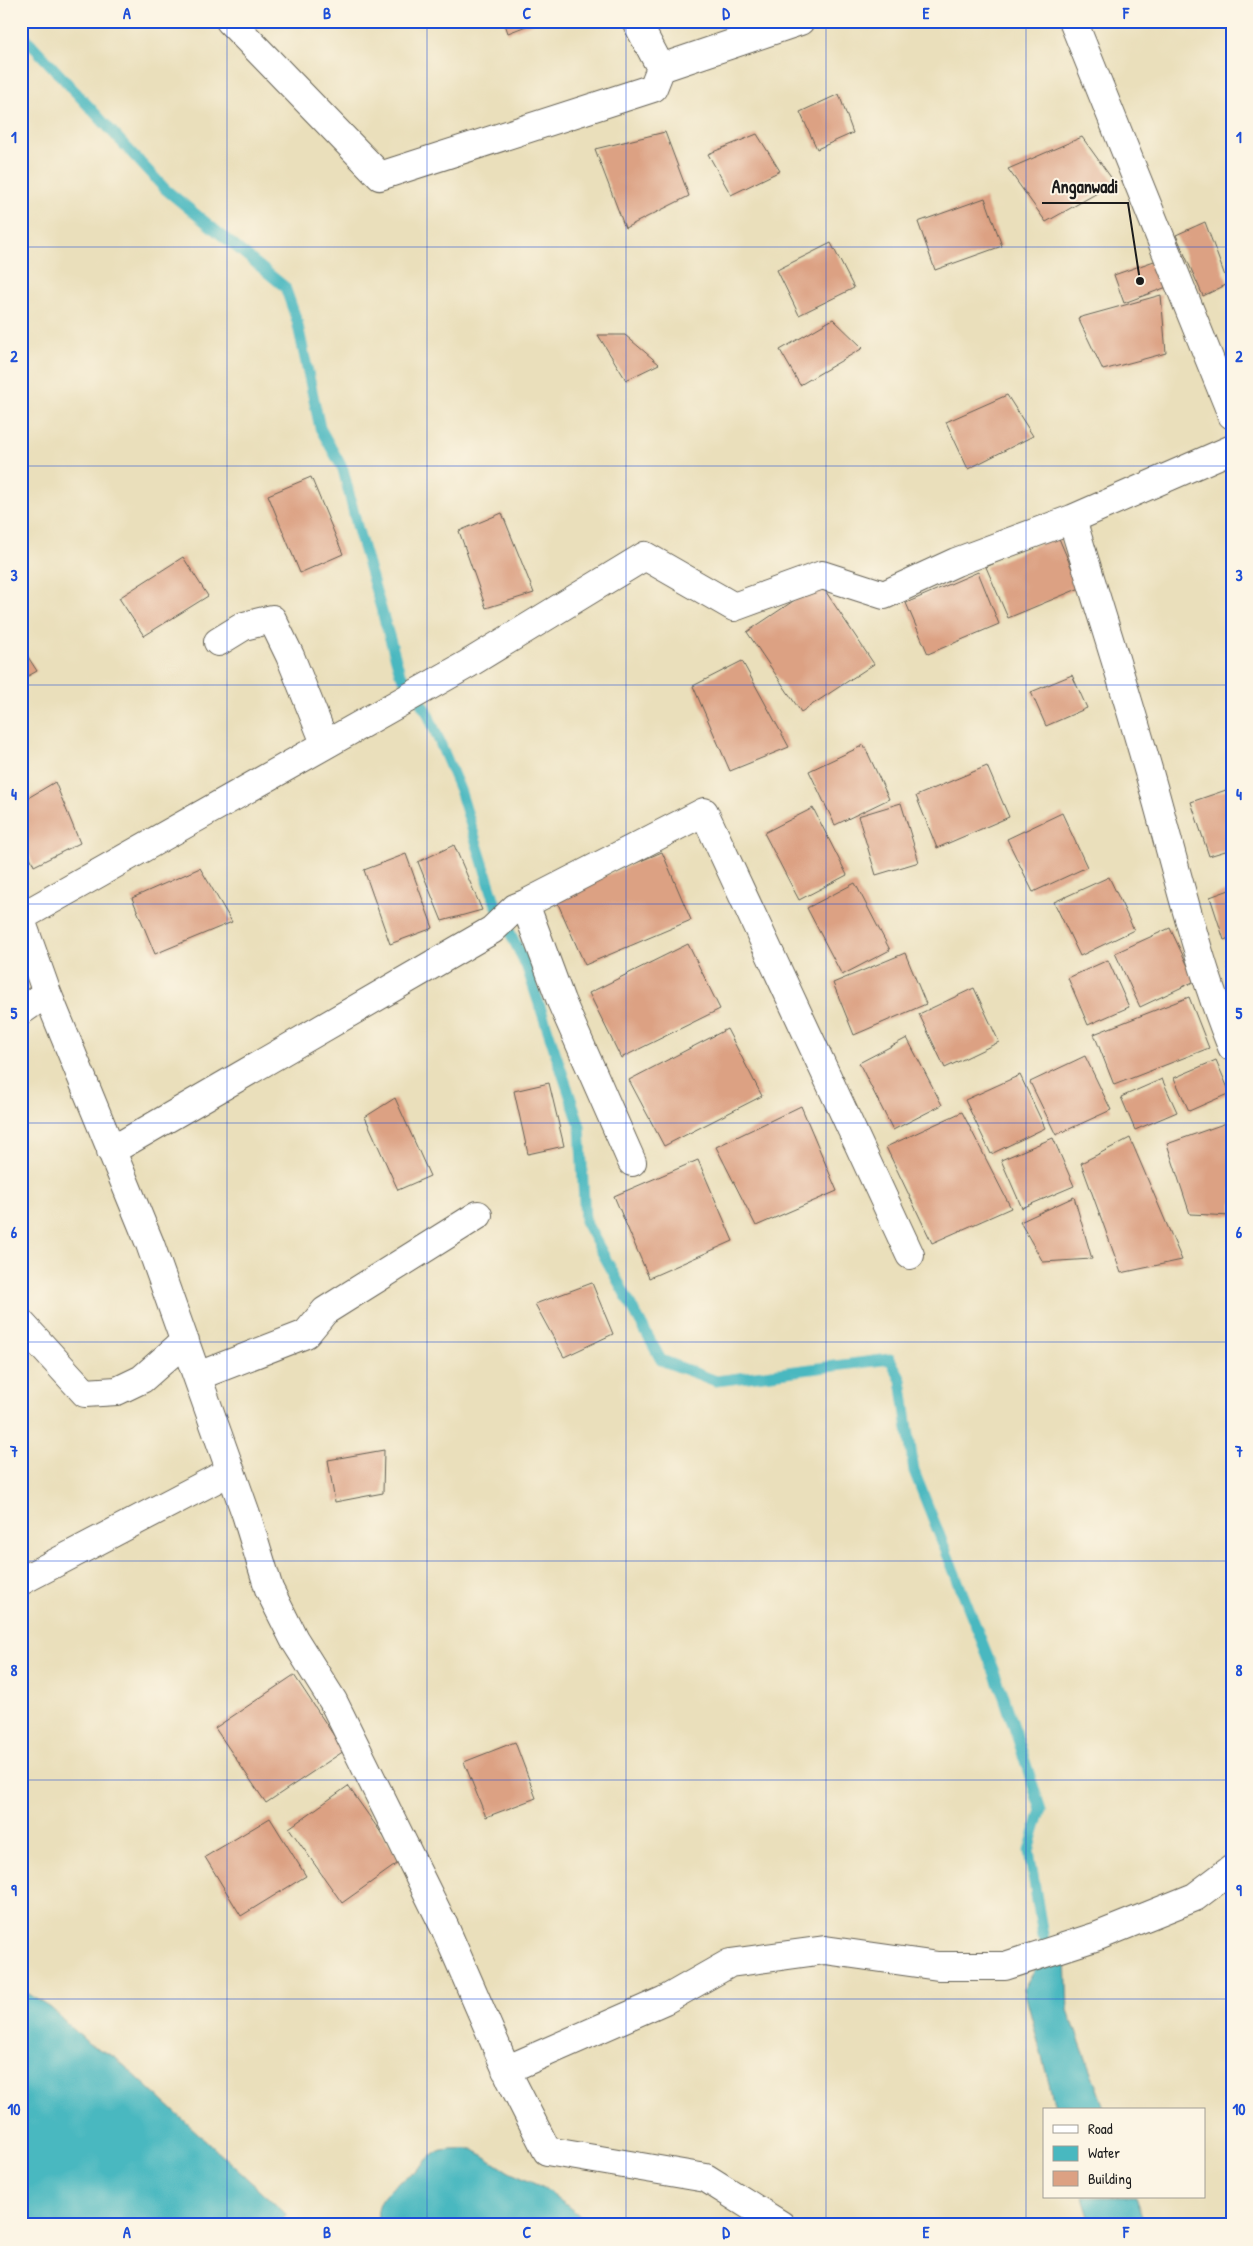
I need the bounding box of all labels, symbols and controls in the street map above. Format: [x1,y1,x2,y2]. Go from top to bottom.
text: A [123,2,131,24]
text: B [323,2,331,24]
text: C [523,2,532,24]
text: D [722,2,730,24]
text: E [922,2,930,24]
text: F [1122,2,1130,24]
text: 1 [11,126,17,148]
text: 1 [1236,126,1242,148]
callout: Anganwadi [1042,170,1128,203]
text: Anganwadi [1052,174,1118,200]
text: 2 [10,345,18,367]
text: 2 [1235,345,1243,367]
text: 3 [10,564,18,586]
text: 3 [1235,564,1243,586]
text: 4 [11,783,17,805]
text: 4 [1236,783,1242,805]
text: 5 [11,1002,18,1024]
text: 5 [1236,1002,1243,1024]
text: 6 [11,1221,18,1243]
text: 6 [1236,1221,1243,1243]
text: 7 [9,1440,18,1462]
text: 7 [1234,1440,1243,1462]
text: 8 [11,1659,18,1681]
text: 8 [1236,1659,1243,1681]
text: 9 [11,1879,17,1901]
text: 9 [1236,1879,1242,1901]
text: 10 [8,2098,20,2120]
text: 10 [1233,2098,1245,2120]
legend [1043,2108,1206,2198]
text: Road [1088,2118,1113,2139]
text: Water [1088,2142,1120,2163]
text: Building [1088,2168,1132,2189]
text: A [123,2221,131,2243]
text: B [323,2221,331,2243]
text: C [523,2221,532,2243]
text: D [722,2221,730,2243]
text: E [922,2221,930,2243]
text: F [1122,2221,1130,2243]

